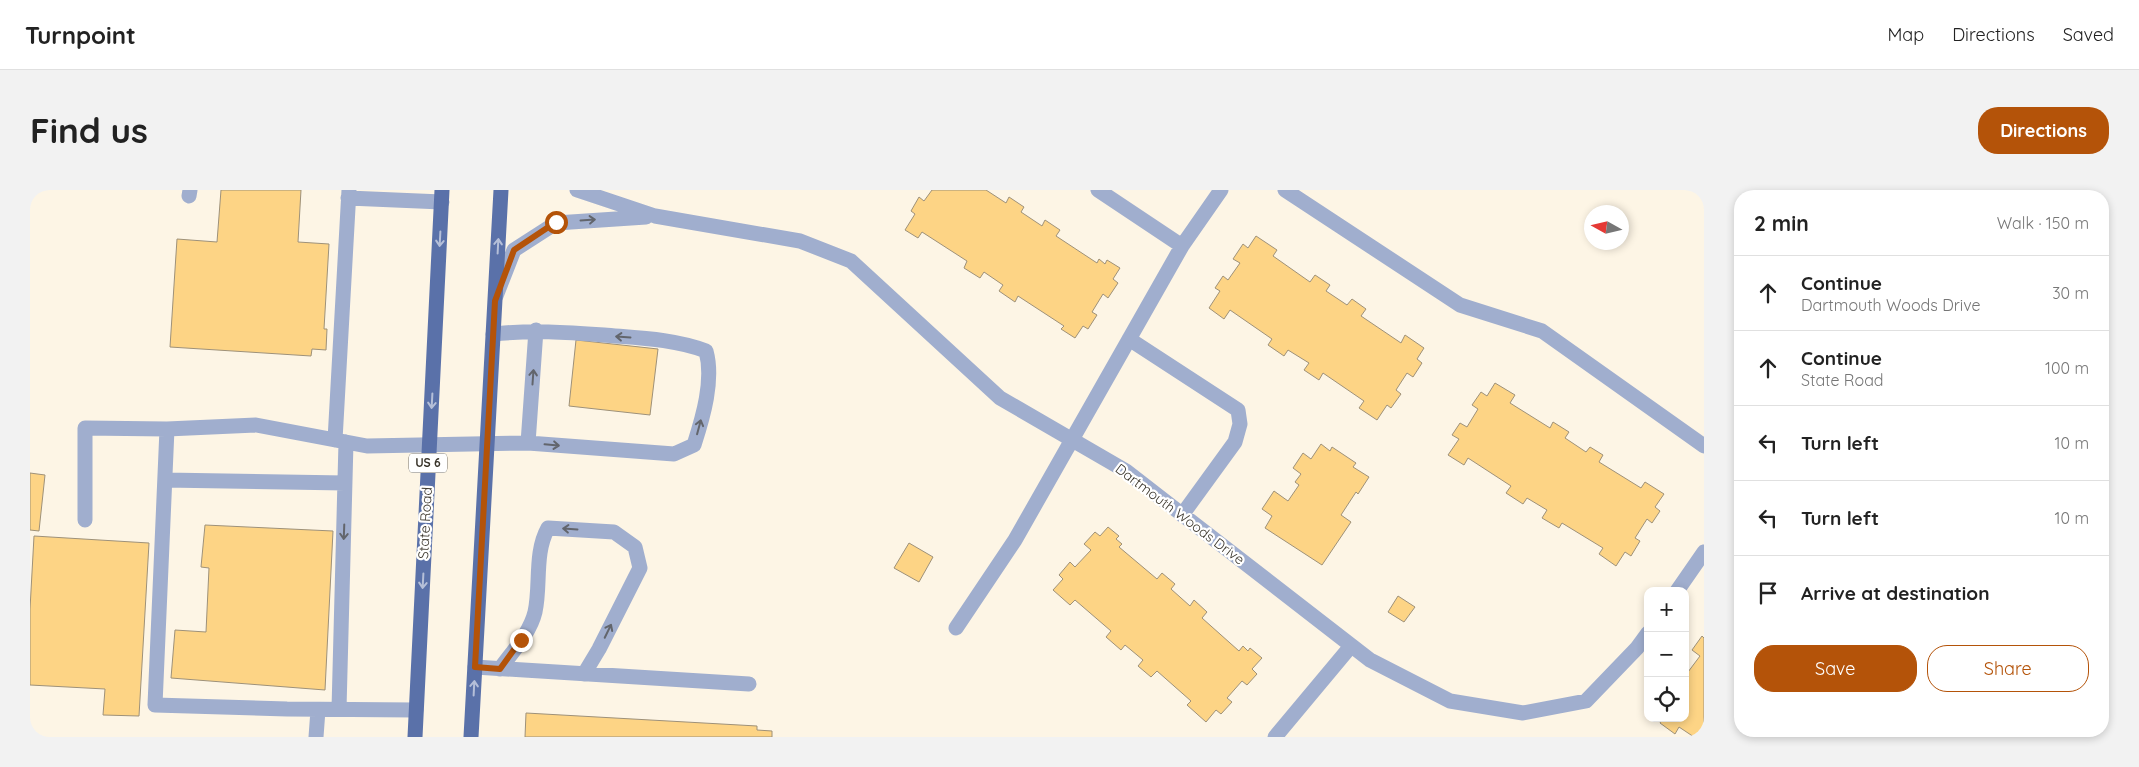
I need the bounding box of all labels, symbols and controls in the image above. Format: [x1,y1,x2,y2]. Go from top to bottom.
text: Turnpoint [25,20,136,50]
text: Map [1887,23,1924,46]
text: Directions [1952,23,2035,46]
text: Saved [2063,23,2114,46]
button: Directions [1978,107,2109,154]
text: Find us [30,108,148,152]
north arrow [1584,205,1629,250]
text: 2 min [1754,210,1809,236]
route start [545,211,568,234]
text: Walk · 150 m [1997,213,2089,233]
one-way arrow [579,216,595,225]
one-way arrow [435,230,444,246]
one-way arrow [493,239,502,255]
text: Continue [1801,271,1882,295]
icon: ahead [1754,279,1782,307]
text: 30 m [2052,283,2089,303]
text: Dartmouth Woods Drive [1801,295,1981,315]
one-way arrow [615,332,631,341]
text: Continue [1801,346,1882,370]
icon: ahead [1754,354,1782,382]
text: 100 m [2045,358,2089,378]
one-way arrow [528,369,537,385]
text: State Road [1801,370,1884,390]
one-way arrow [427,393,436,409]
one-way arrow [695,420,704,436]
icon: left [1754,429,1782,457]
text: Turn left [1801,431,1879,455]
text: 10 m [2055,433,2089,453]
one-way arrow [544,440,560,450]
road number: US 6 [409,454,447,472]
street label: Dartmouth Woods Drive [1112,460,1248,569]
street label: State Road [414,486,436,560]
icon: left [1754,504,1782,532]
text: Turn left [1801,506,1879,530]
text: 10 m [2055,508,2089,528]
one-way arrow [339,524,348,540]
one-way arrow [562,525,578,534]
one-way arrow [418,572,427,588]
icon: arrive [1754,579,1782,607]
text: Arrive at destination [1801,581,1990,605]
map controls [1644,587,1689,722]
button: + [1644,587,1689,632]
one-way arrow [603,624,613,639]
route end [510,629,533,652]
button: − [1644,632,1689,677]
button: Save [1754,645,1917,692]
button: Share [1927,645,2089,692]
button: locate [1644,677,1689,722]
one-way arrow [469,681,478,697]

